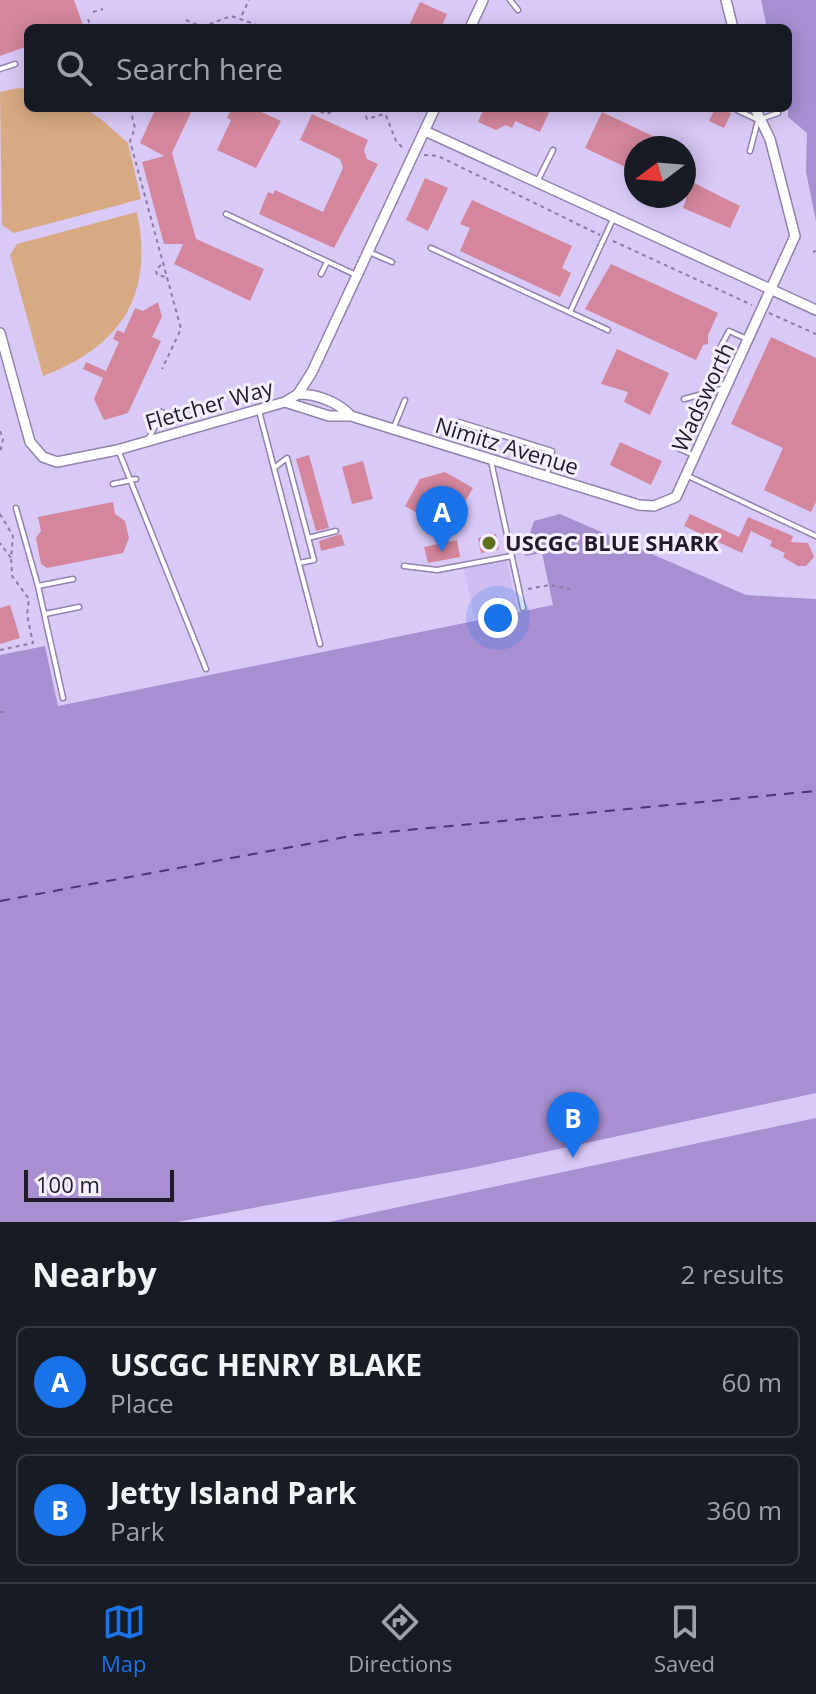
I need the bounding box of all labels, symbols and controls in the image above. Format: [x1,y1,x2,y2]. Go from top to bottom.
search box [24,24,792,112]
icon: search [52,46,96,90]
text: Search here [116,48,283,89]
north arrow [624,136,696,208]
street label: Wadsworth [664,337,740,456]
street label: Fletcher Way [141,371,277,437]
street label: Nimitz Avenue [432,409,583,481]
pin: A [416,486,468,552]
place label: USCGC BLUE SHARK [505,527,719,557]
marker: USCGC BLUE SHARK [480,534,498,552]
your location [478,598,518,638]
pin: B [547,1092,599,1158]
scale bar [24,1166,174,1202]
text: 100 m [36,1169,100,1199]
text: Nearby [32,1251,157,1297]
text: 2 results [681,1256,784,1292]
text: USCGC HENRY BLAKE [110,1344,422,1385]
text: A [51,1364,69,1400]
text: 60 m [721,1364,782,1400]
text: Place [110,1385,174,1421]
text: Jetty Island Park [110,1472,356,1513]
text: B [51,1492,69,1528]
text: 360 m [707,1492,782,1528]
text: Park [110,1513,164,1549]
tab: Map [101,1600,146,1678]
tab: Directions [348,1600,452,1678]
tab: Saved [654,1600,715,1678]

